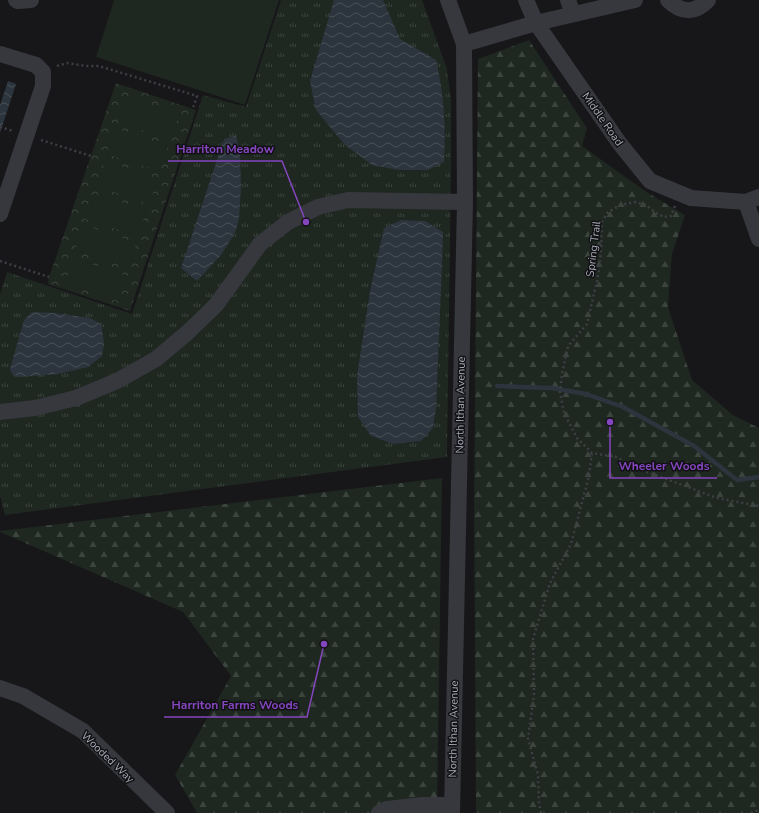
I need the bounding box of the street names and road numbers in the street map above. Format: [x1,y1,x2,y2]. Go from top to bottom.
street label: Middle Road [579,89,627,149]
street label: Spring Trail [583,219,604,278]
street label: North Ithan Avenue [452,356,469,453]
street label: North Ithan Avenue [445,680,462,777]
street label: Wooded Way [78,728,138,787]

